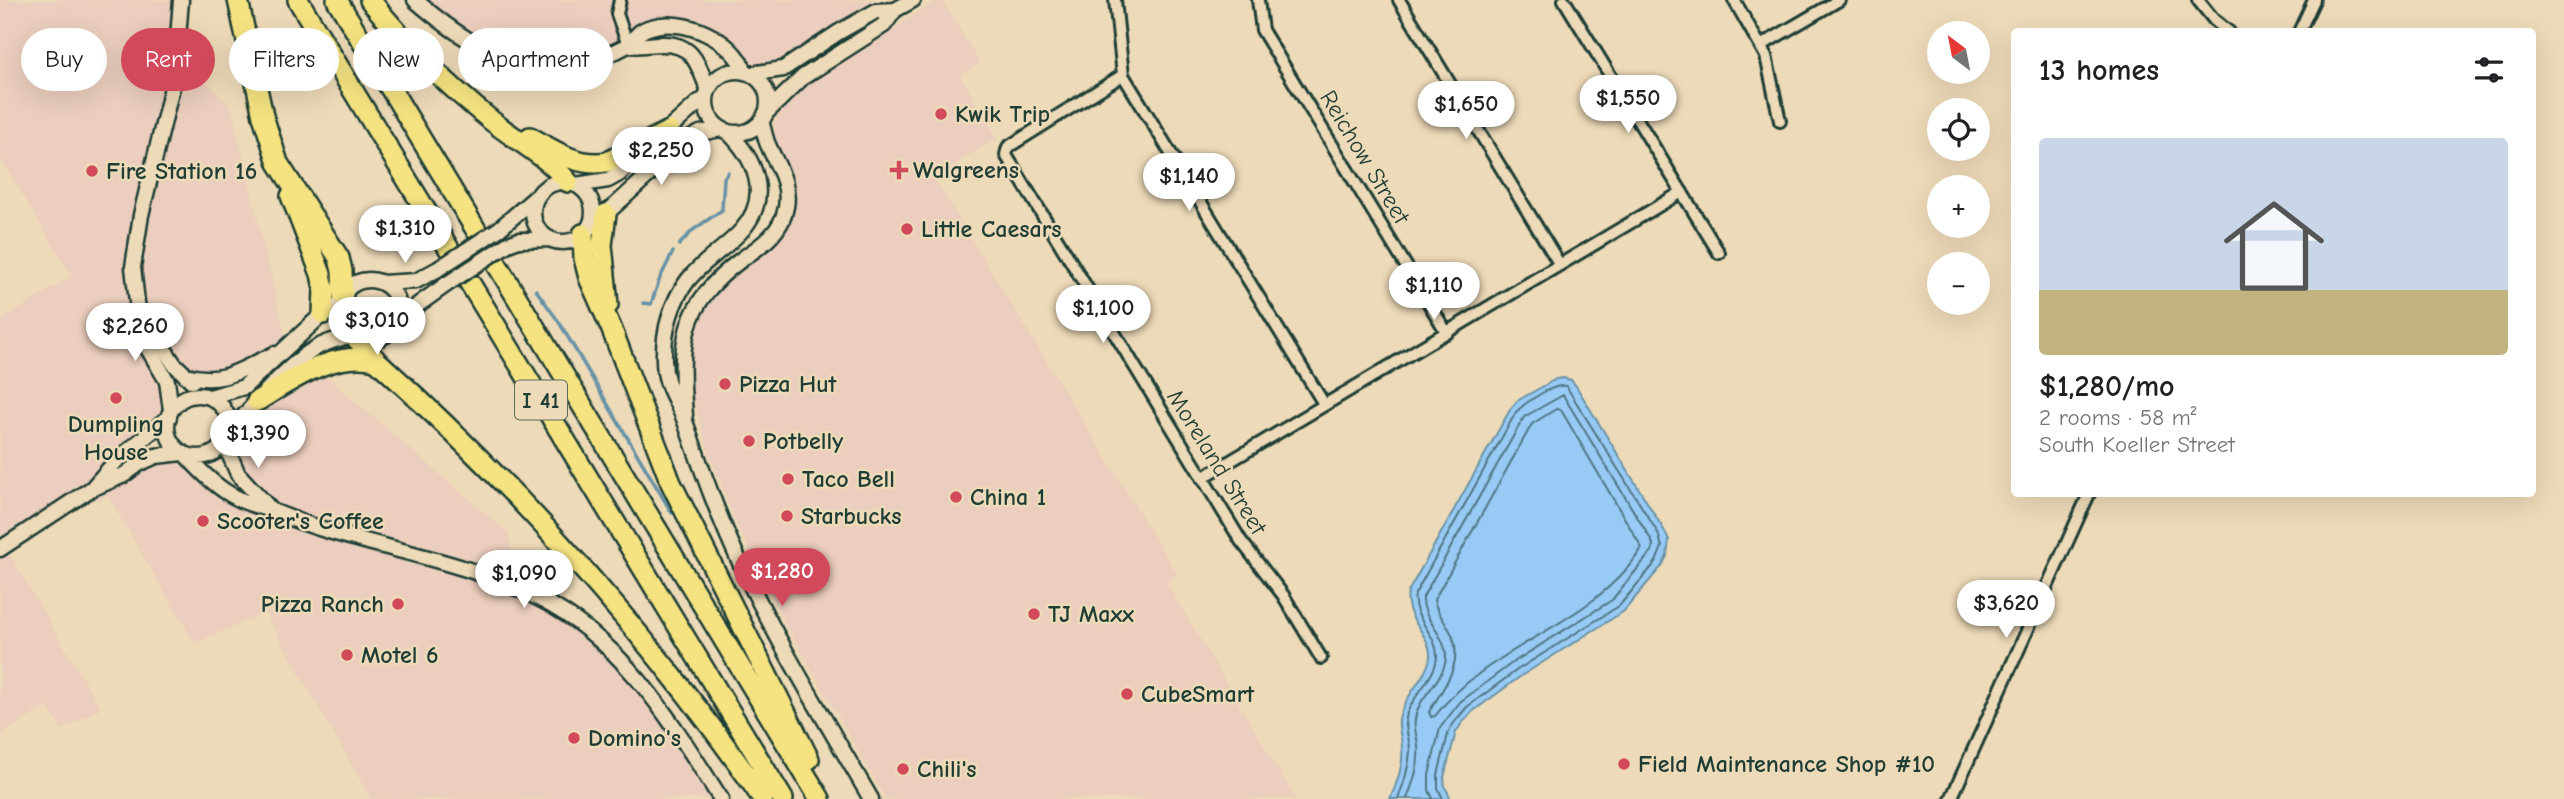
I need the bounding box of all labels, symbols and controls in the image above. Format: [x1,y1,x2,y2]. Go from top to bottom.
north arrow [1927,21,1990,84]
map controls [1927,21,1990,315]
chip: Buy [21,28,107,91]
chip: Rent [121,28,215,91]
chip: Filters [229,28,339,91]
chip: New [353,28,444,91]
chip: Apartment [458,28,613,91]
icon: filters [2470,51,2508,89]
text: 13 homes [2039,53,2159,88]
pin: $1,550 [1571,76,1685,135]
pin: $1,650 [1409,82,1523,141]
text: $1,550 [1596,84,1660,111]
street label: Reichow Street [1314,85,1416,230]
text: $1,650 [1434,90,1498,117]
button: locate [1927,98,1990,161]
place label: Kwik Trip [955,100,1050,128]
marker: Kwik Trip [933,106,949,122]
pin: $2,250 [604,128,718,187]
text: $2,250 [628,136,694,163]
pin: $1,140 [1132,154,1246,213]
place label: Walgreens [913,156,1019,184]
place label: Fire Station 16 [106,157,257,185]
marker: Walgreens [891,162,907,178]
text: $1,140 [1159,162,1219,189]
marker: Fire Station 16 [84,163,100,179]
button: + [1927,175,1990,238]
icon: home [2211,183,2337,309]
pin: $1,310 [348,205,462,265]
text: $1,310 [375,214,435,241]
place label: Little Caesars [921,215,1062,243]
marker: Little Caesars [899,221,915,237]
button: − [1927,252,1990,315]
pin: $1,110 [1377,262,1491,322]
text: $1,110 [1405,271,1463,298]
pin: $1,100 [1046,286,1160,345]
text: $1,100 [1072,294,1134,321]
pin: $3,010 [320,298,434,357]
pin: $2,260 [78,304,192,363]
text: $3,010 [345,306,409,333]
text: $2,260 [102,312,168,339]
text: $1,280/mo [2039,369,2175,404]
place label: Pizza Hut [739,370,838,398]
marker: Pizza Hut [717,376,733,392]
road number: I 41 [515,380,567,420]
street label: Moreland Street [1161,384,1273,541]
marker: Dumpling House [108,390,124,406]
text: 2 rooms · 58 m² [2039,404,2197,431]
place label: Dumpling House [68,410,164,466]
pin: $1,390 [201,410,315,470]
text: $1,390 [226,419,290,446]
place label: Potbelly [763,427,843,455]
text: South Koeller Street [2039,431,2235,458]
marker: Potbelly [741,433,757,449]
place label: Taco Bell [802,465,895,493]
marker: Taco Bell [780,471,796,487]
place label: China 1 [970,483,1046,511]
marker: China 1 [948,489,964,505]
place label: Starbucks [801,502,901,530]
place label: Scooter's Coffee [217,507,384,535]
marker: Starbucks [779,508,795,524]
marker: Scooter's Coffee [195,513,211,529]
pin: $1,280 [725,548,839,608]
pin: $1,090 [467,550,581,610]
text: $1,280 [750,557,814,584]
text: $1,090 [491,559,557,586]
pin: $3,620 [1949,580,2063,640]
text: $3,620 [1973,589,2039,616]
place label: Pizza Ranch [261,590,384,618]
marker: Pizza Ranch [390,596,406,612]
place label: TJ Maxx [1048,600,1134,628]
marker: TJ Maxx [1026,606,1042,622]
place label: Motel 6 [361,641,439,669]
marker: Motel 6 [339,647,355,663]
place label: CubeSmart [1141,680,1255,708]
marker: CubeSmart [1119,686,1135,702]
place label: Domino's [588,724,681,752]
marker: Domino's [566,730,582,746]
place label: Field Maintenance Shop #10 [1638,750,1935,778]
place label: Chili's [917,755,977,783]
marker: Field Maintenance Shop #10 [1616,756,1632,772]
marker: Chili's [895,761,911,777]

